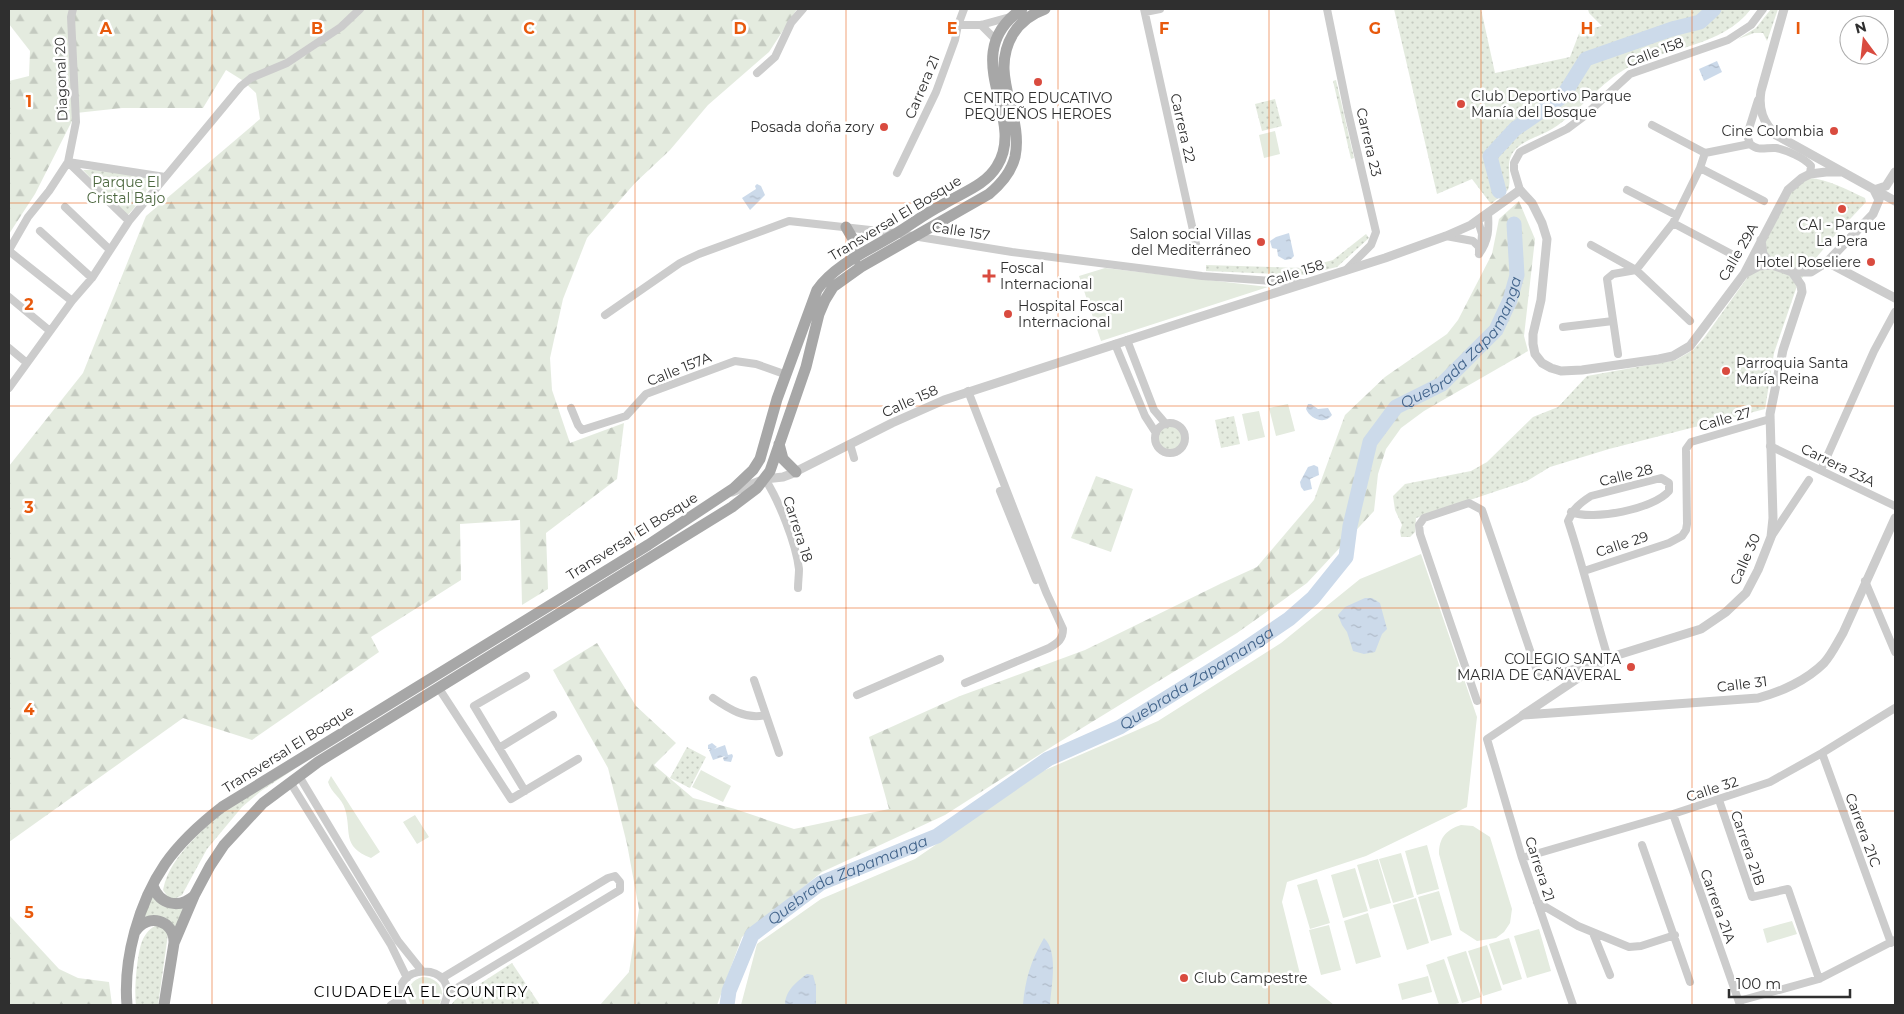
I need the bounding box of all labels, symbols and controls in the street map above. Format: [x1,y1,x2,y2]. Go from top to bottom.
north arrow [1839,15,1889,65]
text: N [1853,17,1868,38]
text: A [99,19,113,38]
text: B [311,19,323,38]
text: C [523,19,535,38]
text: D [733,19,747,38]
text: E [947,19,957,38]
text: F [1159,19,1169,38]
text: G [1369,19,1381,38]
text: H [1581,19,1593,38]
text: I [1795,19,1801,38]
street label: Calle 158 [1624,33,1686,71]
street label: Diagonal 20 [51,37,71,121]
street label: Carrera 21 [901,52,943,122]
marker: CENTRO EDUCATIVO PEQUEÑOS HEROES [1032,76,1044,88]
place label: Club Deportivo Parque Manía del Bosque [1471,87,1632,121]
place label: CENTRO EDUCATIVO PEQUEÑOS HEROES [964,89,1113,123]
text: 1 [26,92,32,111]
street label: Carrera 22 [1166,92,1200,164]
marker: Club Deportivo Parque Manía del Bosque [1455,98,1467,110]
street label: Carrera 23 [1352,106,1386,178]
place label: Posada doña zory [750,118,874,136]
marker: Posada doña zory [878,121,890,133]
place label: Cine Colombia [1721,122,1824,140]
marker: Cine Colombia [1828,125,1840,137]
street label: Transversal El Bosque [825,171,965,265]
park label: Parque El Cristal Bajo [87,173,165,207]
marker: CAI - Parque La Pera [1836,203,1848,215]
place label: CAI - Parque La Pera [1798,216,1886,250]
street label: Calle 157 [931,218,991,244]
street label: Calle 29A [1714,219,1762,284]
place label: Salon social Villas del Mediterráneo [1130,225,1251,259]
marker: Salon social Villas del Mediterráneo [1255,236,1267,248]
place label: Hotel Roseliere [1755,253,1861,271]
street label: Calle 158 [1264,255,1326,291]
marker: Hotel Roseliere [1865,256,1877,268]
place label: Foscal Internacional [1000,259,1093,293]
marker: Foscal Internacional [982,269,996,283]
water label: Quebrada Zapamanga [1397,274,1525,412]
text: 2 [24,295,34,314]
place label: Hospital Foscal Internacional [1018,297,1123,331]
marker: Hospital Foscal Internacional [1002,308,1014,320]
street label: Calle 157A [644,348,715,390]
place label: Parroquia Santa María Reina [1736,354,1848,388]
marker: Parroquia Santa María Reina [1720,365,1732,377]
street label: Calle 158 [879,381,941,421]
street label: Calle 27 [1697,403,1753,435]
street label: Carrera 23A [1798,439,1879,491]
street label: Calle 28 [1597,460,1655,490]
street label: Transversal El Bosque [563,488,701,584]
street label: Carrera 18 [779,494,817,564]
text: 3 [23,498,34,517]
street label: Calle 29 [1593,527,1651,561]
street label: Calle 30 [1726,530,1764,588]
water label: Quebrada Zapamanga [1116,622,1277,734]
place label: COLEGIO SANTA MARIA DE CAÑAVERAL [1457,650,1622,684]
marker: COLEGIO SANTA MARIA DE CAÑAVERAL [1625,661,1637,673]
street label: Calle 31 [1716,672,1768,696]
text: 4 [23,700,35,719]
street label: Transversal El Bosque [219,701,357,797]
street label: Calle 32 [1684,772,1740,806]
street label: Carrera 21C [1841,791,1885,869]
street label: Carrera 21B [1727,808,1769,888]
water label: Quebrada Zapamanga [763,831,930,929]
street label: Carrera 21 [1521,834,1559,904]
street label: Carrera 21A [1696,867,1740,946]
text: 5 [24,903,34,922]
scale bar [1729,966,1850,998]
place label: Club Campestre [1194,969,1308,987]
marker: Club Campestre [1178,972,1190,984]
text: 100 m [1736,974,1781,993]
district label: CIUDADELA EL COUNTRY [314,982,528,1001]

